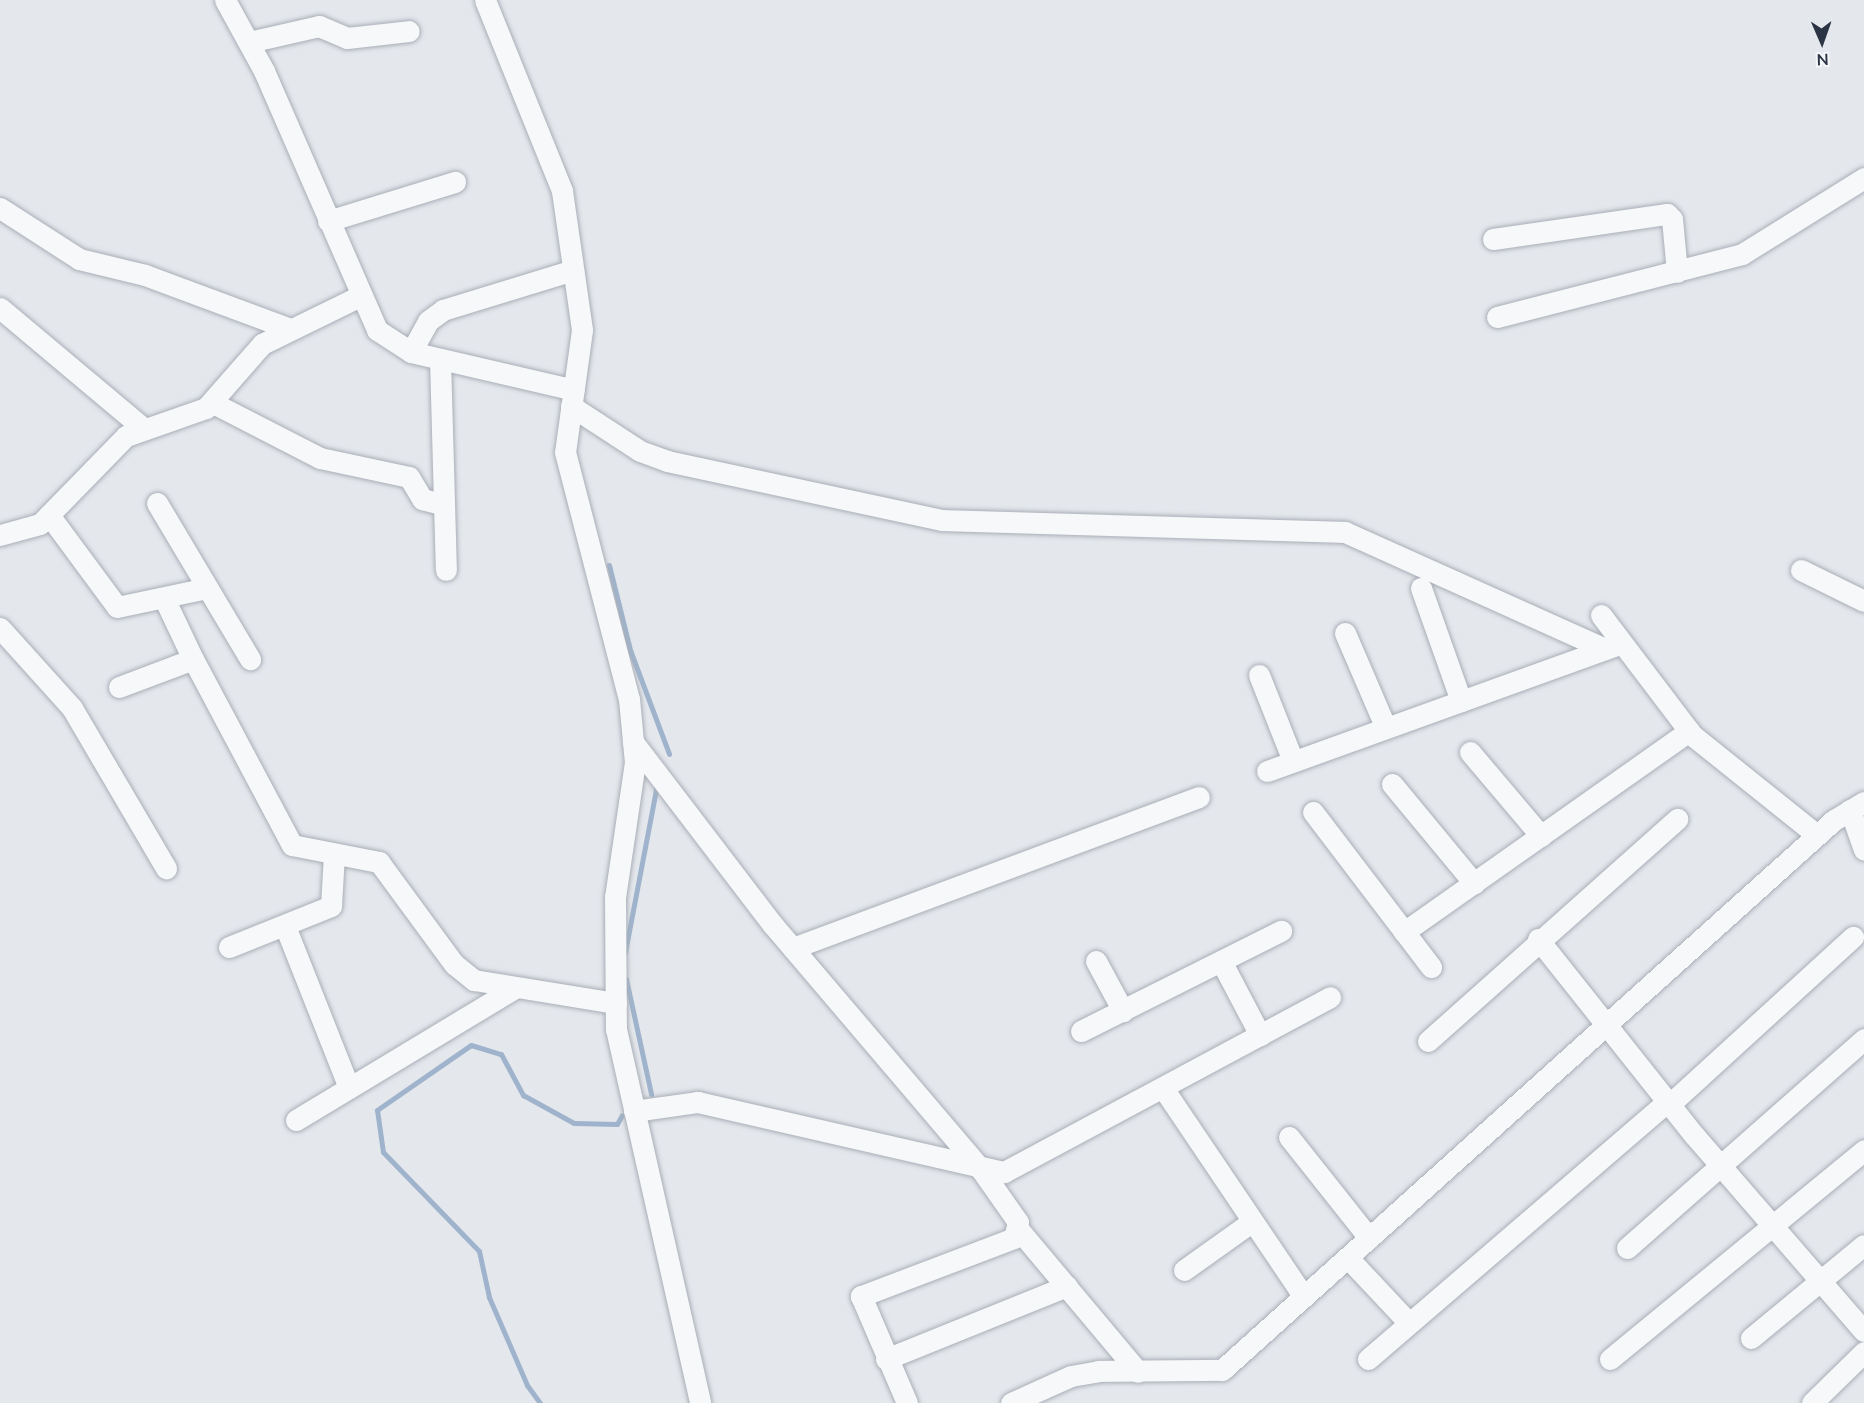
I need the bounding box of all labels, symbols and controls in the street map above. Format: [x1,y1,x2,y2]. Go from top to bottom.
north arrow [1792,12,1852,72]
text: N [1816,50,1829,70]

